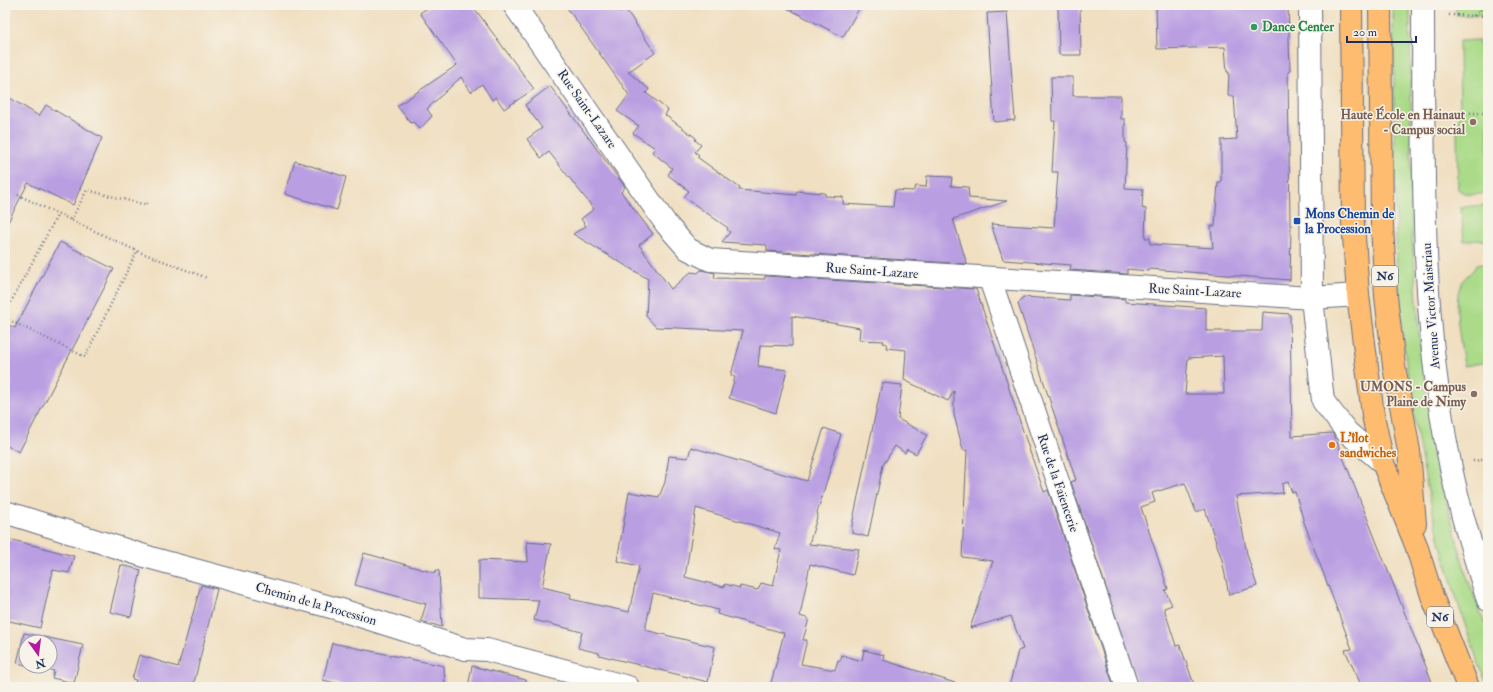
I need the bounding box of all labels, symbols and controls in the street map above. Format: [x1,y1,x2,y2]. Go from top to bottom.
scale bar [1347,18,1416,44]
place label: Dance Center [1262,19,1335,35]
marker: Dance Center [1249,22,1259,32]
text: 20 m [1353,25,1378,40]
street label: Rue Saint-Lazare [554,66,621,152]
place label: Haute École en Hainaut - Campus social [1340,105,1466,139]
marker: Haute École en Hainaut - Campus social [1468,117,1478,127]
place label: Mons Chemin de la Procession [1304,206,1395,237]
marker: Mons Chemin de la Procession [1292,216,1302,226]
street label: Avenue Victor Maistriau [1419,242,1443,371]
street label: Rue Saint-Lazare [825,260,920,282]
road number: N6 [1372,266,1398,286]
street label: Rue Saint-Lazare [1148,281,1242,301]
place label: UMONS - Campus Plaine de Nimy [1360,379,1467,411]
marker: UMONS - Campus Plaine de Nimy [1469,389,1479,399]
place label: L'îlot sandwiches [1340,430,1397,461]
street label: Rue de la Faïencerie [1034,432,1083,535]
marker: L'îlot sandwiches [1327,440,1337,450]
street label: Chemin de la Procession [254,579,379,629]
road number: N6 [1427,607,1453,627]
north arrow [18,634,58,674]
text: N [33,655,48,671]

